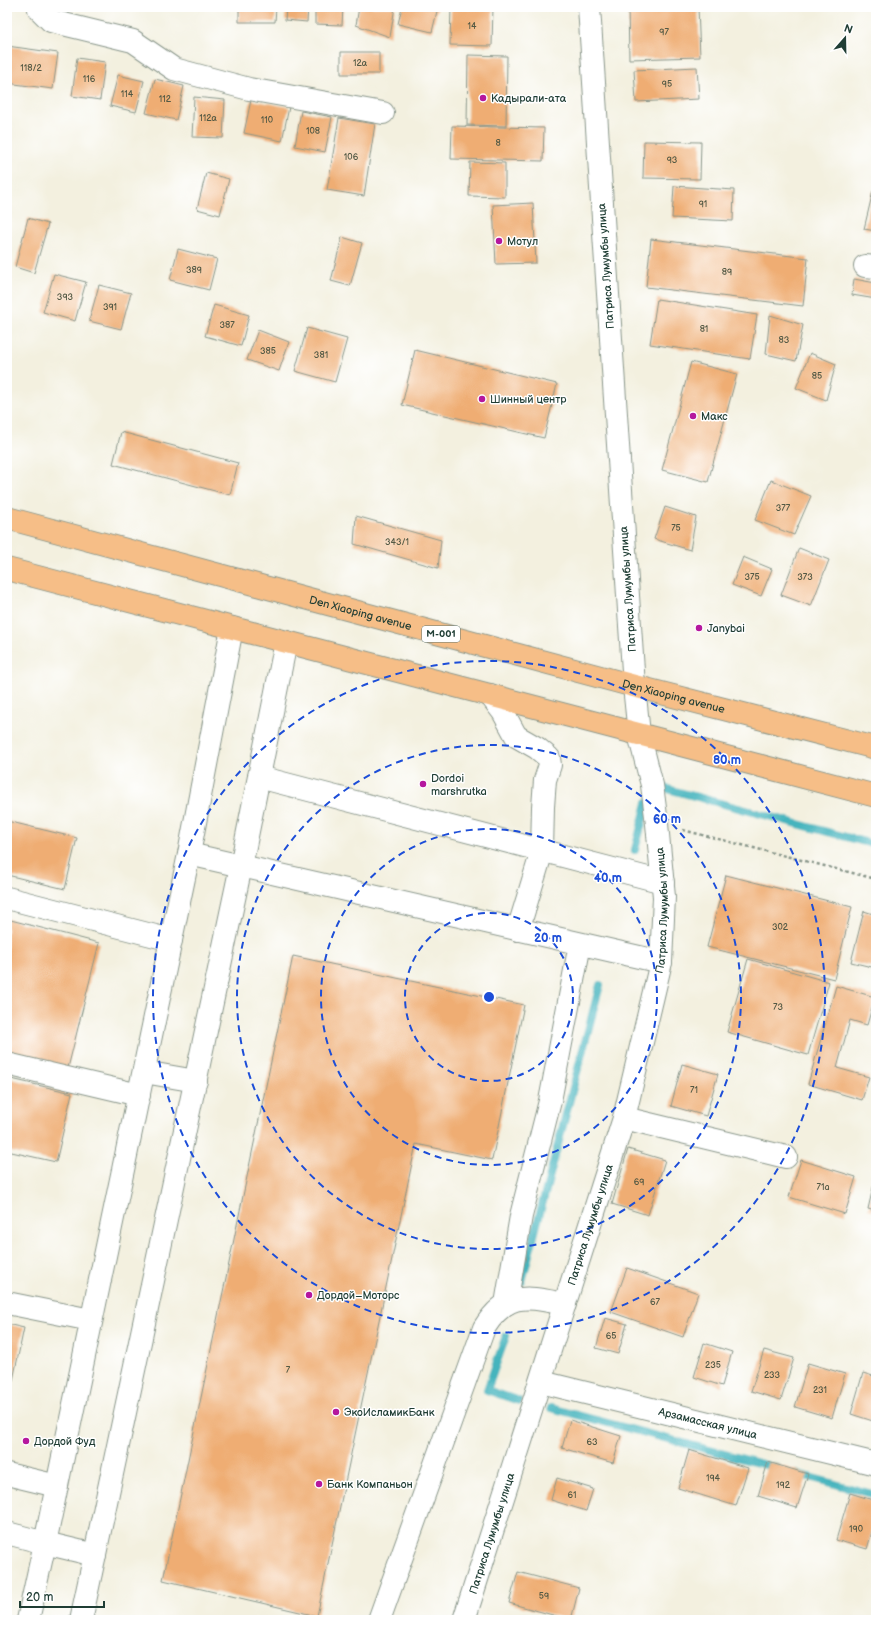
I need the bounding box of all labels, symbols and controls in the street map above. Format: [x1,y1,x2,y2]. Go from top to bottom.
north arrow [825,18,865,58]
house number: 14 [468,21,477,32]
text: N [842,22,854,37]
house number: 97 [659,27,669,38]
house number: 12а [353,58,368,69]
house number: 118/2 [20,63,42,74]
house number: 116 [83,74,96,85]
house number: 95 [662,79,672,90]
house number: 114 [121,89,134,100]
place label: Кадырали-ата [491,92,567,105]
marker: Кадырали-ата [478,93,488,103]
house number: 112 [159,94,172,105]
house number: 112а [199,113,217,124]
house number: 110 [261,115,273,126]
house number: 108 [306,126,320,137]
house number: 8 [495,138,501,149]
house number: 106 [344,152,359,163]
house number: 93 [667,155,678,166]
house number: 91 [699,199,707,210]
street label: Патриса Лумумбы улица [595,202,617,329]
place label: Мотул [507,235,538,248]
marker: Мотул [494,236,504,246]
house number: 389 [186,265,202,276]
house number: 89 [722,267,732,278]
house number: 393 [57,292,74,303]
house number: 391 [103,302,117,313]
house number: 387 [219,320,235,331]
house number: 81 [700,324,708,335]
house number: 83 [779,335,790,346]
house number: 385 [260,346,276,357]
house number: 381 [314,350,328,361]
house number: 85 [812,371,822,382]
place label: Шинный центр [490,393,567,406]
marker: Шинный центр [477,394,487,404]
place label: Макс [701,410,728,423]
marker: Макс [688,411,698,421]
house number: 377 [776,503,791,514]
house number: 75 [671,523,681,534]
street label: Патриса Лумумбы улица [617,525,639,652]
house number: 343/1 [385,537,409,548]
house number: 375 [744,572,760,583]
house number: 373 [797,572,813,583]
street label: Den Xiaoping avenue [308,593,414,633]
place label: Janybai [707,622,745,635]
marker: Janybai [694,623,704,633]
road number: M-001 [422,626,460,642]
street label: Den Xiaoping avenue [621,677,727,716]
text: 80 m [713,753,741,768]
place label: Dordoi marshrutka [431,772,487,798]
marker: Dordoi marshrutka [418,779,428,789]
text: 60 m [653,812,681,827]
street label: Патриса Лумумбы улица [652,846,671,975]
text: 40 m [594,871,622,886]
house number: 302 [772,922,789,933]
text: 20 m [534,931,562,946]
centre of rings [482,990,496,1004]
house number: 73 [773,1002,783,1013]
house number: 71 [690,1085,698,1096]
street label: Патриса Лумумбы улица [565,1162,616,1287]
house number: 69 [634,1177,644,1188]
house number: 71a [817,1182,830,1193]
place label: Дордой–Моторс [317,1289,400,1302]
marker: Дордой–Моторс [304,1290,314,1300]
house number: 67 [650,1297,661,1308]
house number: 65 [606,1331,616,1342]
house number: 235 [705,1360,721,1371]
house number: 7 [286,1365,291,1376]
house number: 233 [764,1370,781,1381]
house number: 231 [813,1385,827,1396]
street label: Арзамасская улица [657,1404,759,1441]
place label: ЭкоИсламикБанк [344,1406,435,1419]
marker: ЭкоИсламикБанк [331,1407,341,1417]
place label: Дордой Фуд [34,1435,96,1448]
marker: Дордой Фуд [21,1436,31,1446]
house number: 63 [586,1437,598,1448]
street label: Патриса Лумумбы улица [466,1471,517,1595]
house number: 194 [706,1473,721,1484]
place label: Банк Компаньон [327,1478,413,1491]
marker: Банк Компаньон [314,1479,324,1489]
house number: 192 [776,1480,791,1491]
house number: 61 [568,1490,576,1501]
house number: 190 [849,1524,863,1535]
scale bar [20,1583,104,1609]
text: 20 m [26,1590,53,1605]
house number: 59 [539,1591,549,1602]

